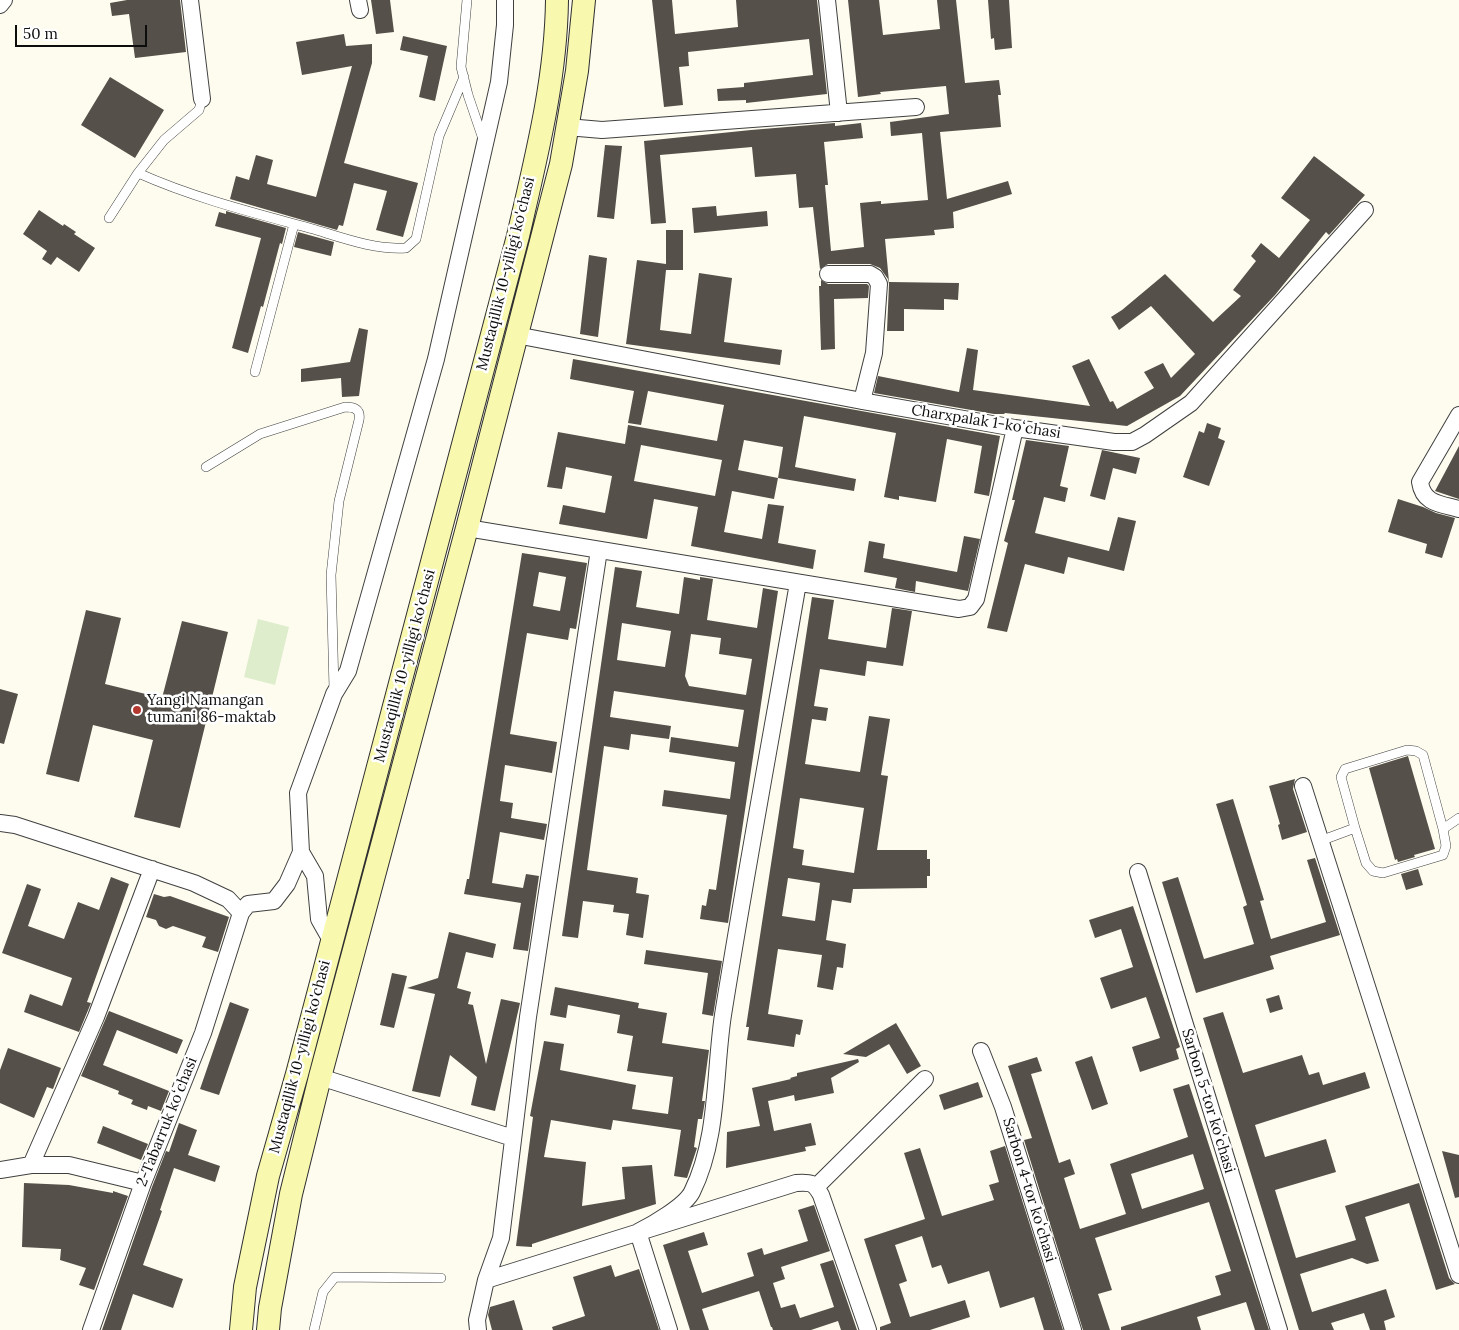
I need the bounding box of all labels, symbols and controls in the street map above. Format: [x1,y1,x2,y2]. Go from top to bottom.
scale bar [18,15,150,47]
text: 50 m [23,24,58,43]
street label: Mustaqillik 10-yilligi ko'chasi [473,175,539,373]
street label: Charxpalak 1-koʻchasi [910,401,1062,443]
street label: Mustaqillik 10-yilligi ko'chasi [371,568,439,764]
place label: Yangi Namangan tumani 86-maktab [147,692,276,727]
marker: Yangi Namangan tumani 86-maktab [131,704,143,716]
street label: Mustaqillik 10-yilligi ko'chasi [266,959,334,1155]
street label: Sarbon 5-tor koʻchasi [1177,1027,1239,1175]
street label: 2-Tabarruk koʻchasi [133,1055,201,1189]
street label: Sarbon 4-tor koʻchasi [998,1116,1060,1264]

